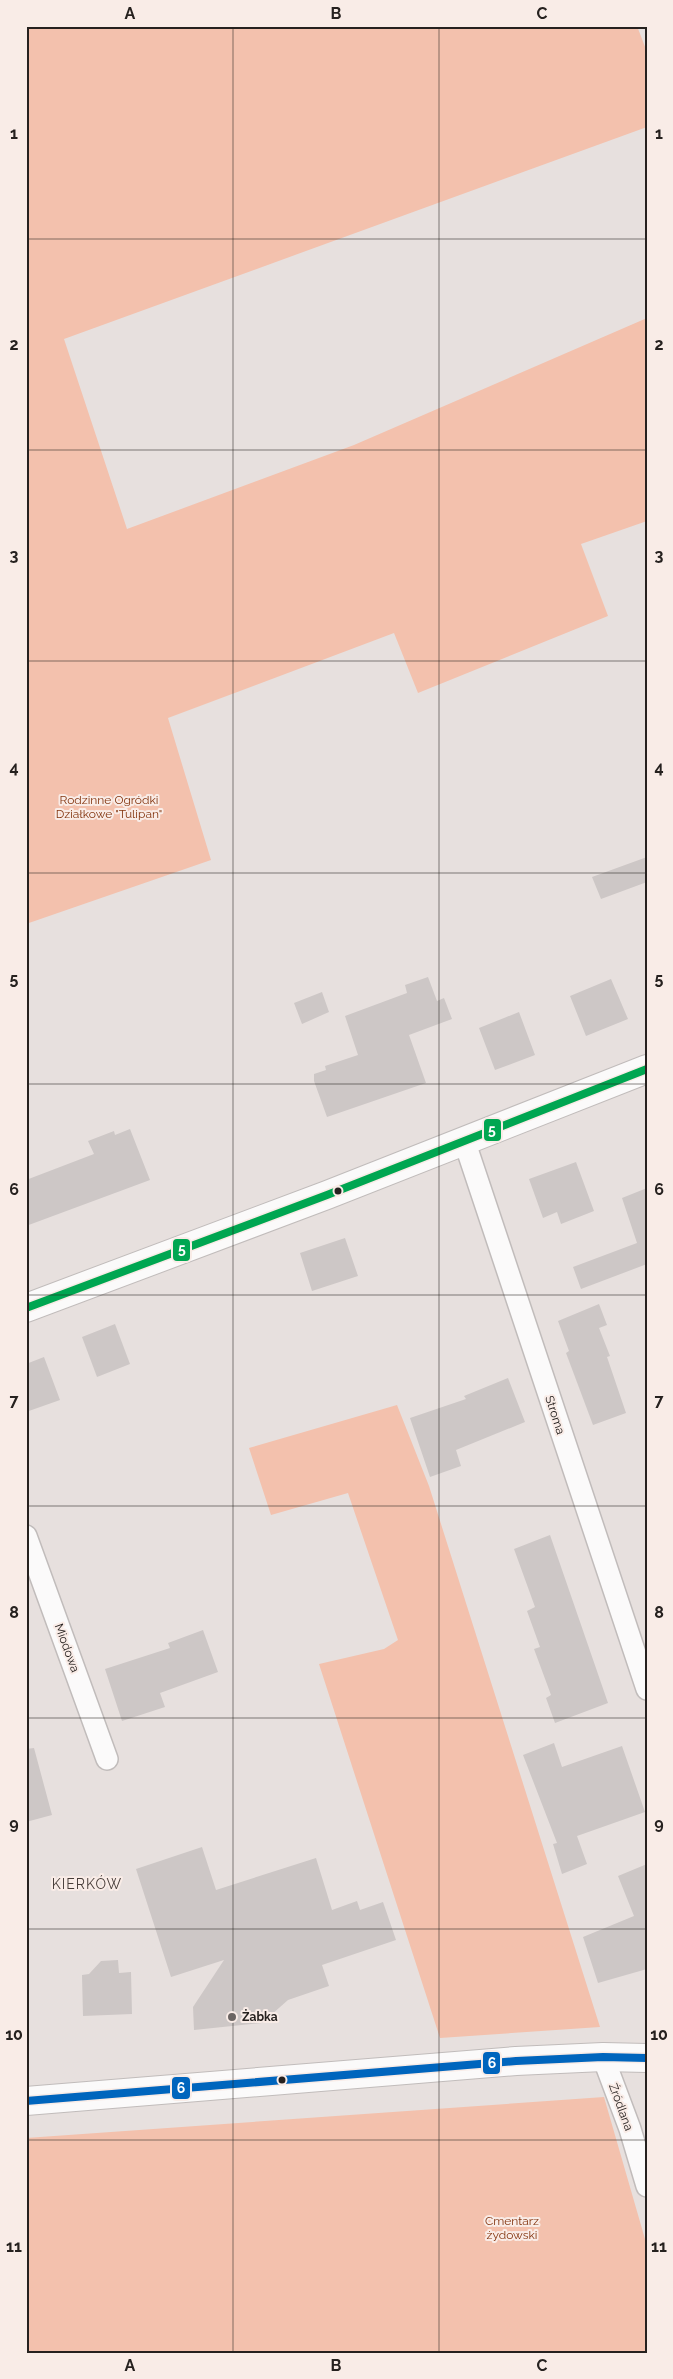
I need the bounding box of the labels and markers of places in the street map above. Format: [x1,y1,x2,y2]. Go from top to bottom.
unlabelled marker [333,1186,343,1196]
place label: Żabka [242,2009,278,2024]
marker: Żabka [226,2011,238,2023]
unlabelled marker [277,2075,287,2085]

